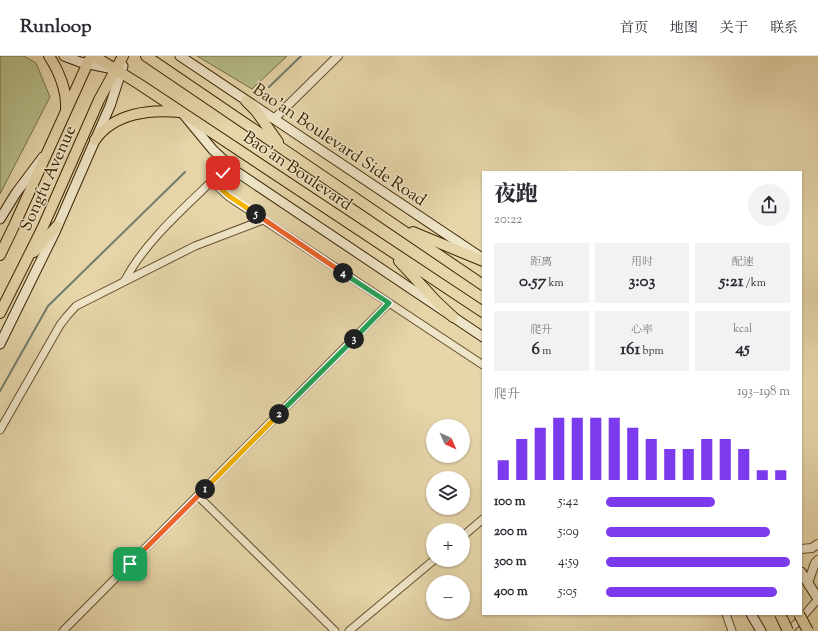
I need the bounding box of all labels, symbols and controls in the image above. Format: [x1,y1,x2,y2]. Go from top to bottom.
text: Runloop [20,14,92,41]
text: 首页 [620,19,648,39]
text: 地图 [670,19,698,39]
text: 关于 [720,19,748,39]
text: 联系 [770,19,798,39]
street label: Bao'an Boulevard Side Road [249,78,431,210]
street label: Songfu Avenue [15,122,83,236]
street label: Bao'an Boulevard [240,126,356,214]
pin [206,156,240,190]
icon: check [212,162,234,184]
text: 夜跑 [494,180,538,212]
button: share [748,184,790,226]
pin: 5 [246,204,266,224]
text: 5 [254,206,258,222]
text: 20:22 [494,211,522,229]
text: 距离 [530,254,552,270]
text: 用时 [631,254,653,270]
text: 配速 [732,254,754,270]
pin: 4 [333,263,353,283]
text: 4 [340,265,346,281]
text: 0.57 [519,270,546,294]
text: 3:03 [629,270,655,294]
text: 5:21 [720,270,744,294]
text: km [546,275,564,291]
text: /km [744,275,766,291]
text: kcal [733,321,752,337]
text: 爬升 [530,322,552,338]
text: 心率 [631,322,653,338]
pin: 3 [344,329,364,349]
text: 3 [352,331,356,347]
text: 45 [735,337,750,361]
text: 6 [531,338,540,362]
text: 161 [620,338,640,362]
text: m [540,343,551,359]
text: bpm [640,343,664,359]
text: 193–198 m [737,383,790,401]
text: 爬升 [494,386,520,404]
pin: 2 [269,404,289,424]
text: 2 [276,406,282,422]
north arrow [426,419,470,463]
map controls [426,419,470,619]
button: layers [426,471,470,515]
pin: 1 [195,479,215,499]
text: 1 [203,481,207,497]
text: 100 m [494,493,526,511]
text: 5:42 [558,493,578,511]
button: + [426,523,470,567]
text: 200 m [494,523,527,541]
text: 5:09 [558,523,579,541]
pin [113,547,147,581]
icon: arrive [119,553,141,575]
text: 300 m [494,553,526,571]
text: 4:59 [558,553,579,571]
button: − [426,575,470,619]
text: 400 m [494,583,528,601]
text: 5:05 [558,583,577,601]

